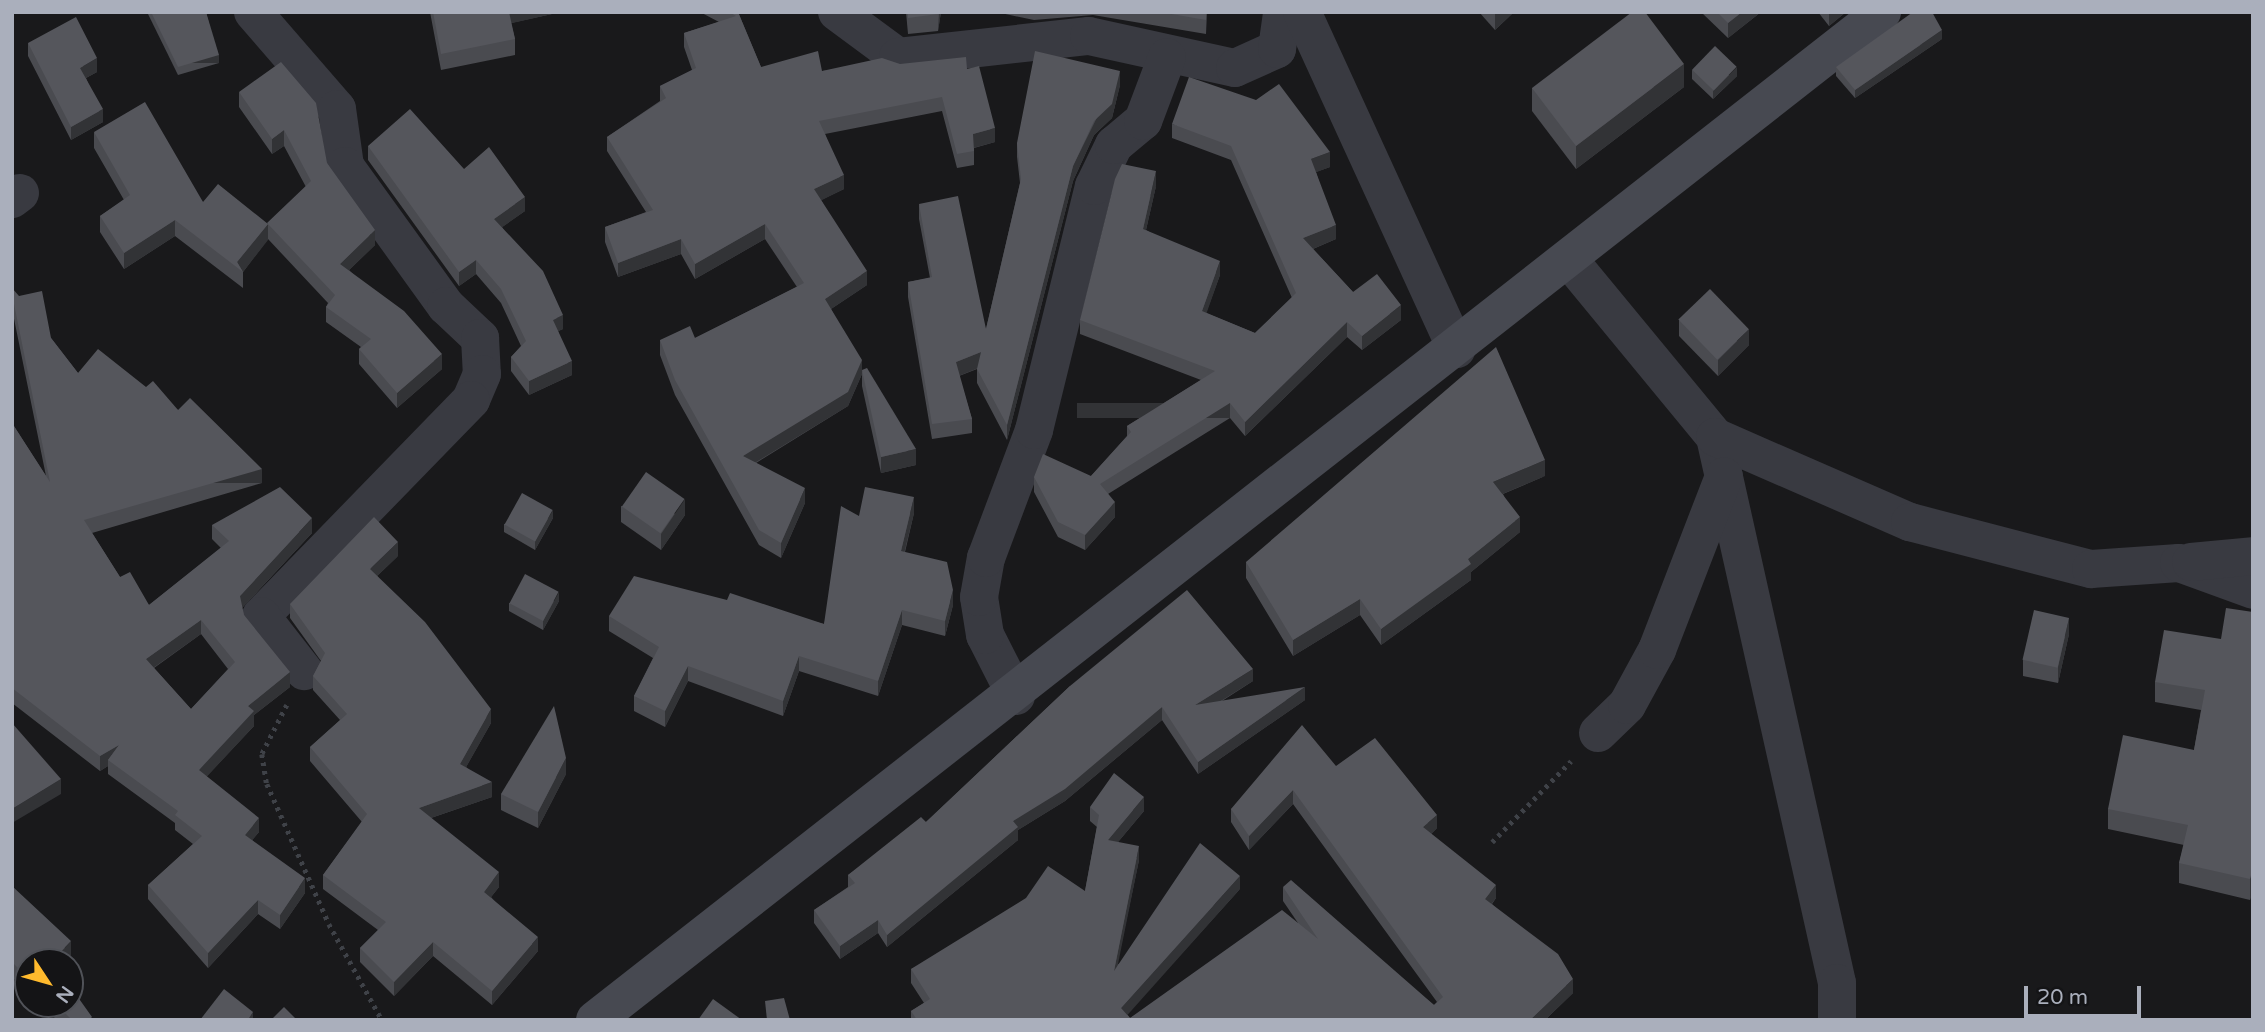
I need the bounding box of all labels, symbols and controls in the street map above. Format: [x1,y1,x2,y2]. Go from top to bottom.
north arrow [14,948,84,1018]
scale bar [2027,972,2144,1016]
text: N [51,982,78,1007]
text: 20 m [2037,985,2088,1010]

